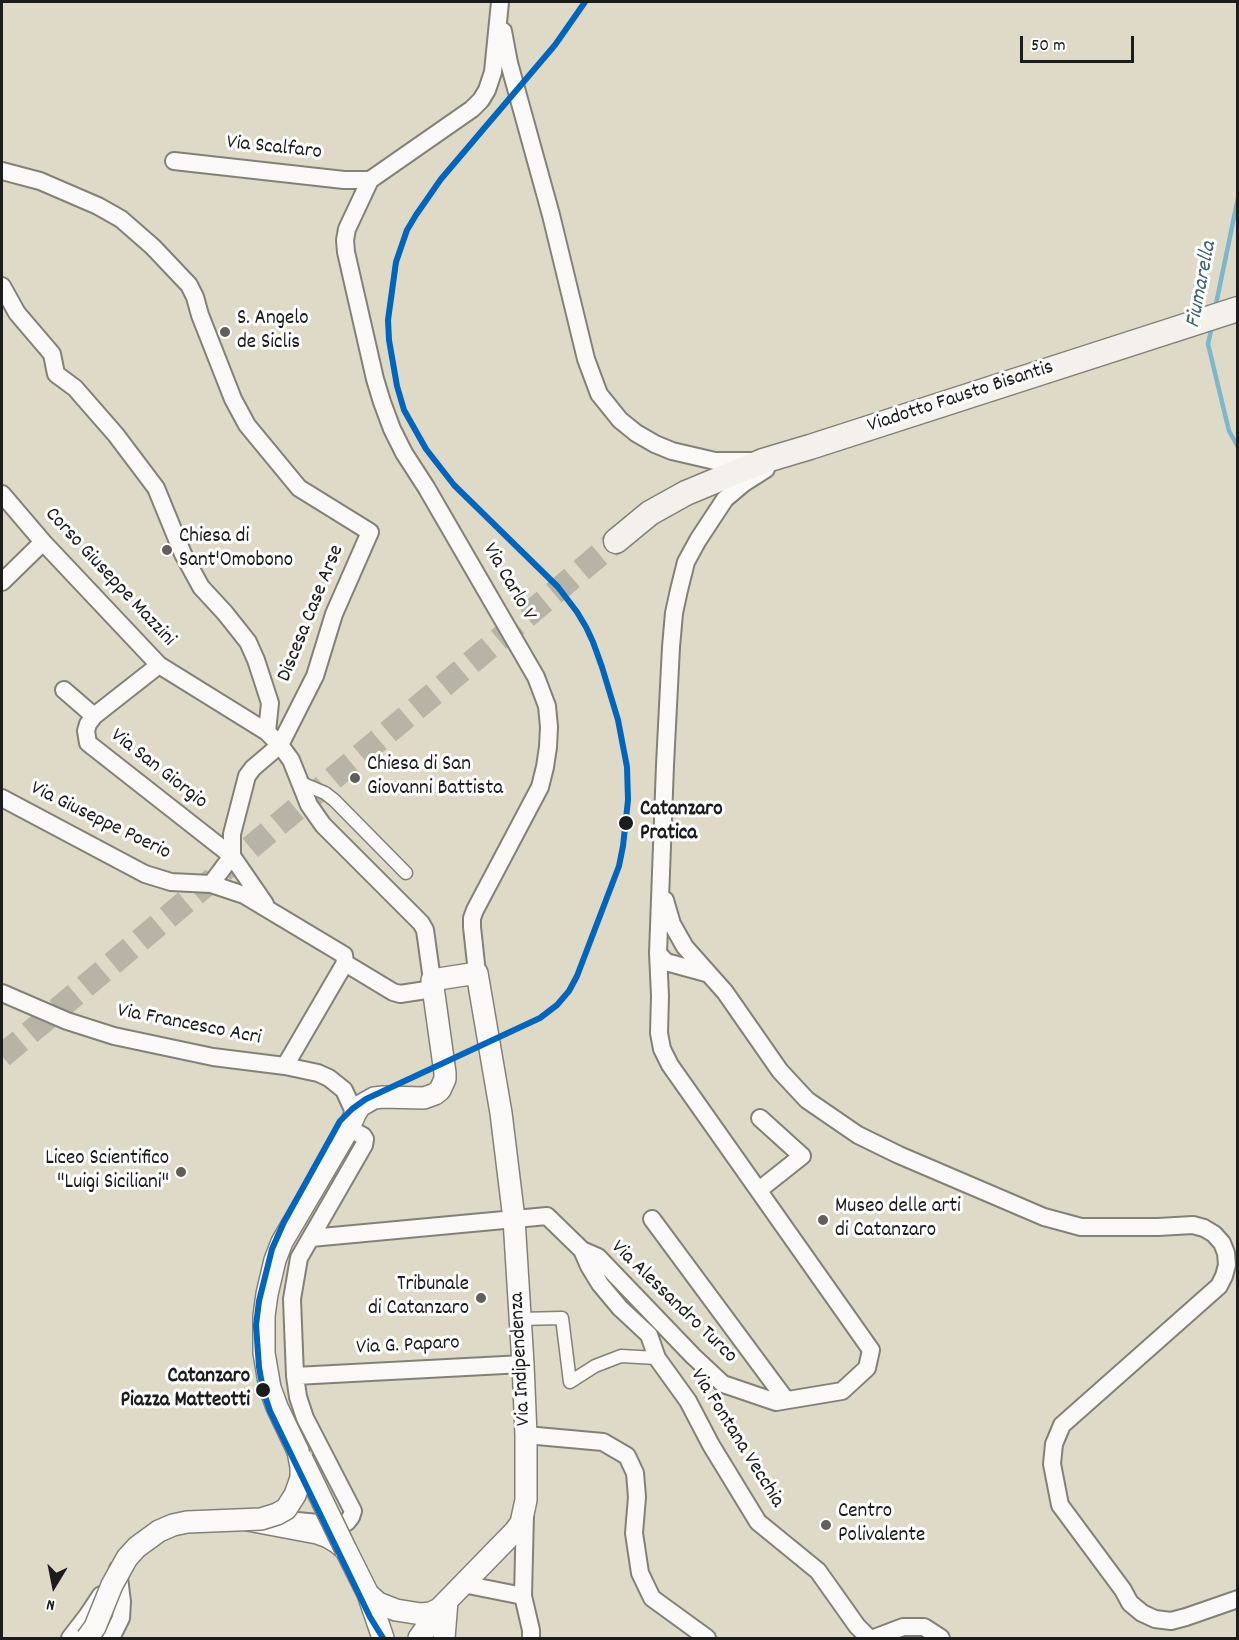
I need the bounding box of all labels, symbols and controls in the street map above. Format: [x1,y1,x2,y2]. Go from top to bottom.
scale bar [1023,24,1137,62]
text: 50 m [1031,34,1066,59]
street label: Via Scalfaro [225,131,323,167]
water label: Fiumarella [1182,240,1224,330]
place label: S. Angelo de Siclis [237,307,309,357]
marker: S. Angelo de Siclis [218,325,232,339]
street label: Viadotto Fausto Bisantis [865,356,1057,440]
street label: Corso Giuseppe Mazzini [38,503,180,653]
place label: Chiesa di Sant'Omobono [179,525,293,575]
street label: Via Carlo V [476,540,540,626]
street label: Discesa Case Arse [273,542,351,686]
marker: Chiesa di Sant'Omobono [160,543,174,557]
street label: Via San Giorgio [104,724,212,816]
place label: Chiesa di San Giovanni Battista [367,753,503,803]
marker: Chiesa di San Giovanni Battista [348,771,362,785]
street label: Via Giuseppe Poerio [26,777,174,867]
place label: Catanzaro Pratica [640,798,722,848]
marker: Catanzaro Pratica [617,814,635,832]
street label: Via Francesco Acri [115,1000,263,1052]
place label: Liceo Scientifico "Luigi Siciliani" [45,1147,169,1197]
marker: Liceo Scientifico "Luigi Siciliani" [174,1165,188,1179]
place label: Museo delle arti di Catanzaro [835,1195,961,1245]
marker: Museo delle arti di Catanzaro [816,1213,830,1227]
street label: Via Alessandro Turco [604,1236,742,1370]
place label: Tribunale di Catanzaro [368,1273,469,1323]
marker: Tribunale di Catanzaro [474,1291,488,1305]
street label: Via Indipendenza [506,1292,538,1426]
street label: Via G. Paparo [356,1332,460,1362]
place label: Catanzaro Piazza Matteotti [121,1365,250,1415]
street label: Via Fontana Vecchia [683,1365,789,1513]
marker: Catanzaro Piazza Matteotti [254,1381,272,1399]
place label: Centro Polivalente [838,1500,925,1550]
marker: Centro Polivalente [819,1518,833,1532]
north arrow [24,1556,84,1616]
text: N [45,1592,57,1616]

